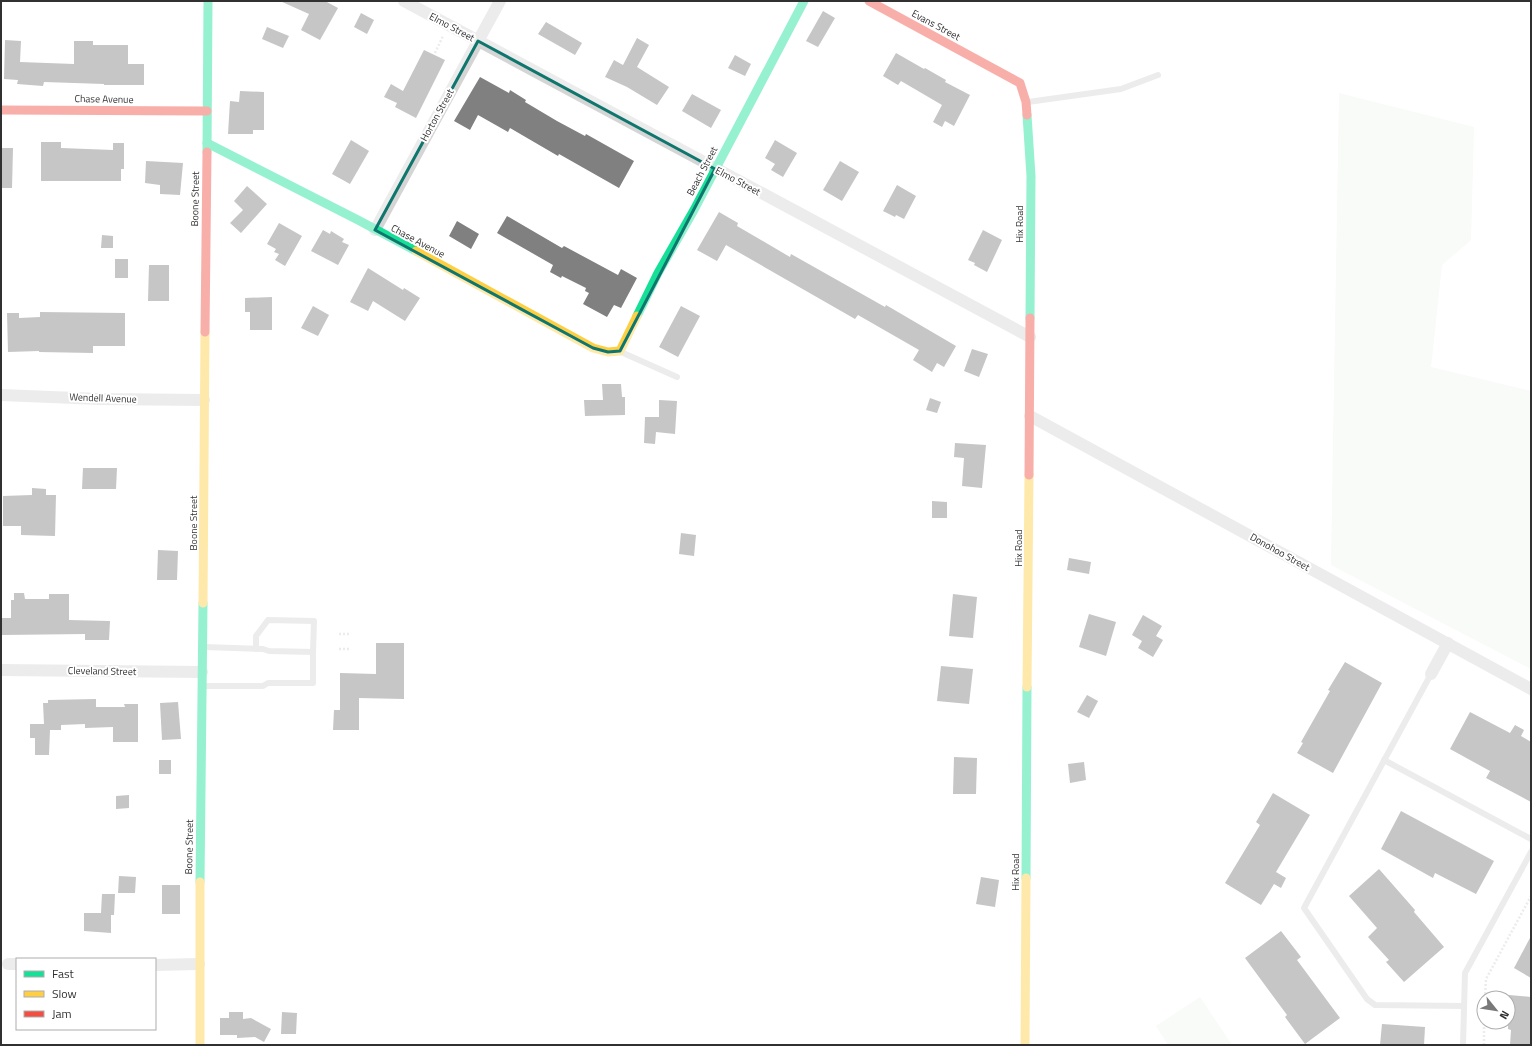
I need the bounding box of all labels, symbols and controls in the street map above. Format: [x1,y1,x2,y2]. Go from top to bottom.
street label: Evans Street [909,6,963,44]
street label: Elmo Street [427,9,478,45]
street label: Horton Street [416,86,458,144]
street label: Chase Avenue [74,91,134,107]
street label: Beach Street [683,143,722,198]
street label: Elmo Street [713,163,764,199]
street label: Boone Street [187,171,203,227]
street label: Hix Road [1012,205,1027,243]
street label: Chase Avenue [388,221,448,261]
street label: Wendell Avenue [69,389,137,407]
street label: Boone Street [186,495,201,551]
street label: Hix Road [1011,529,1026,567]
street label: Donohoo Street [1247,529,1313,575]
street label: Cleveland Street [68,663,137,679]
street label: Boone Street [181,819,197,875]
street label: Hix Road [1008,853,1023,891]
legend [16,958,156,1030]
text: Fast [52,964,75,983]
text: Slow [52,984,77,1003]
north arrow [1476,990,1516,1030]
text: Jam [52,1004,72,1023]
text: N [1496,1008,1513,1022]

